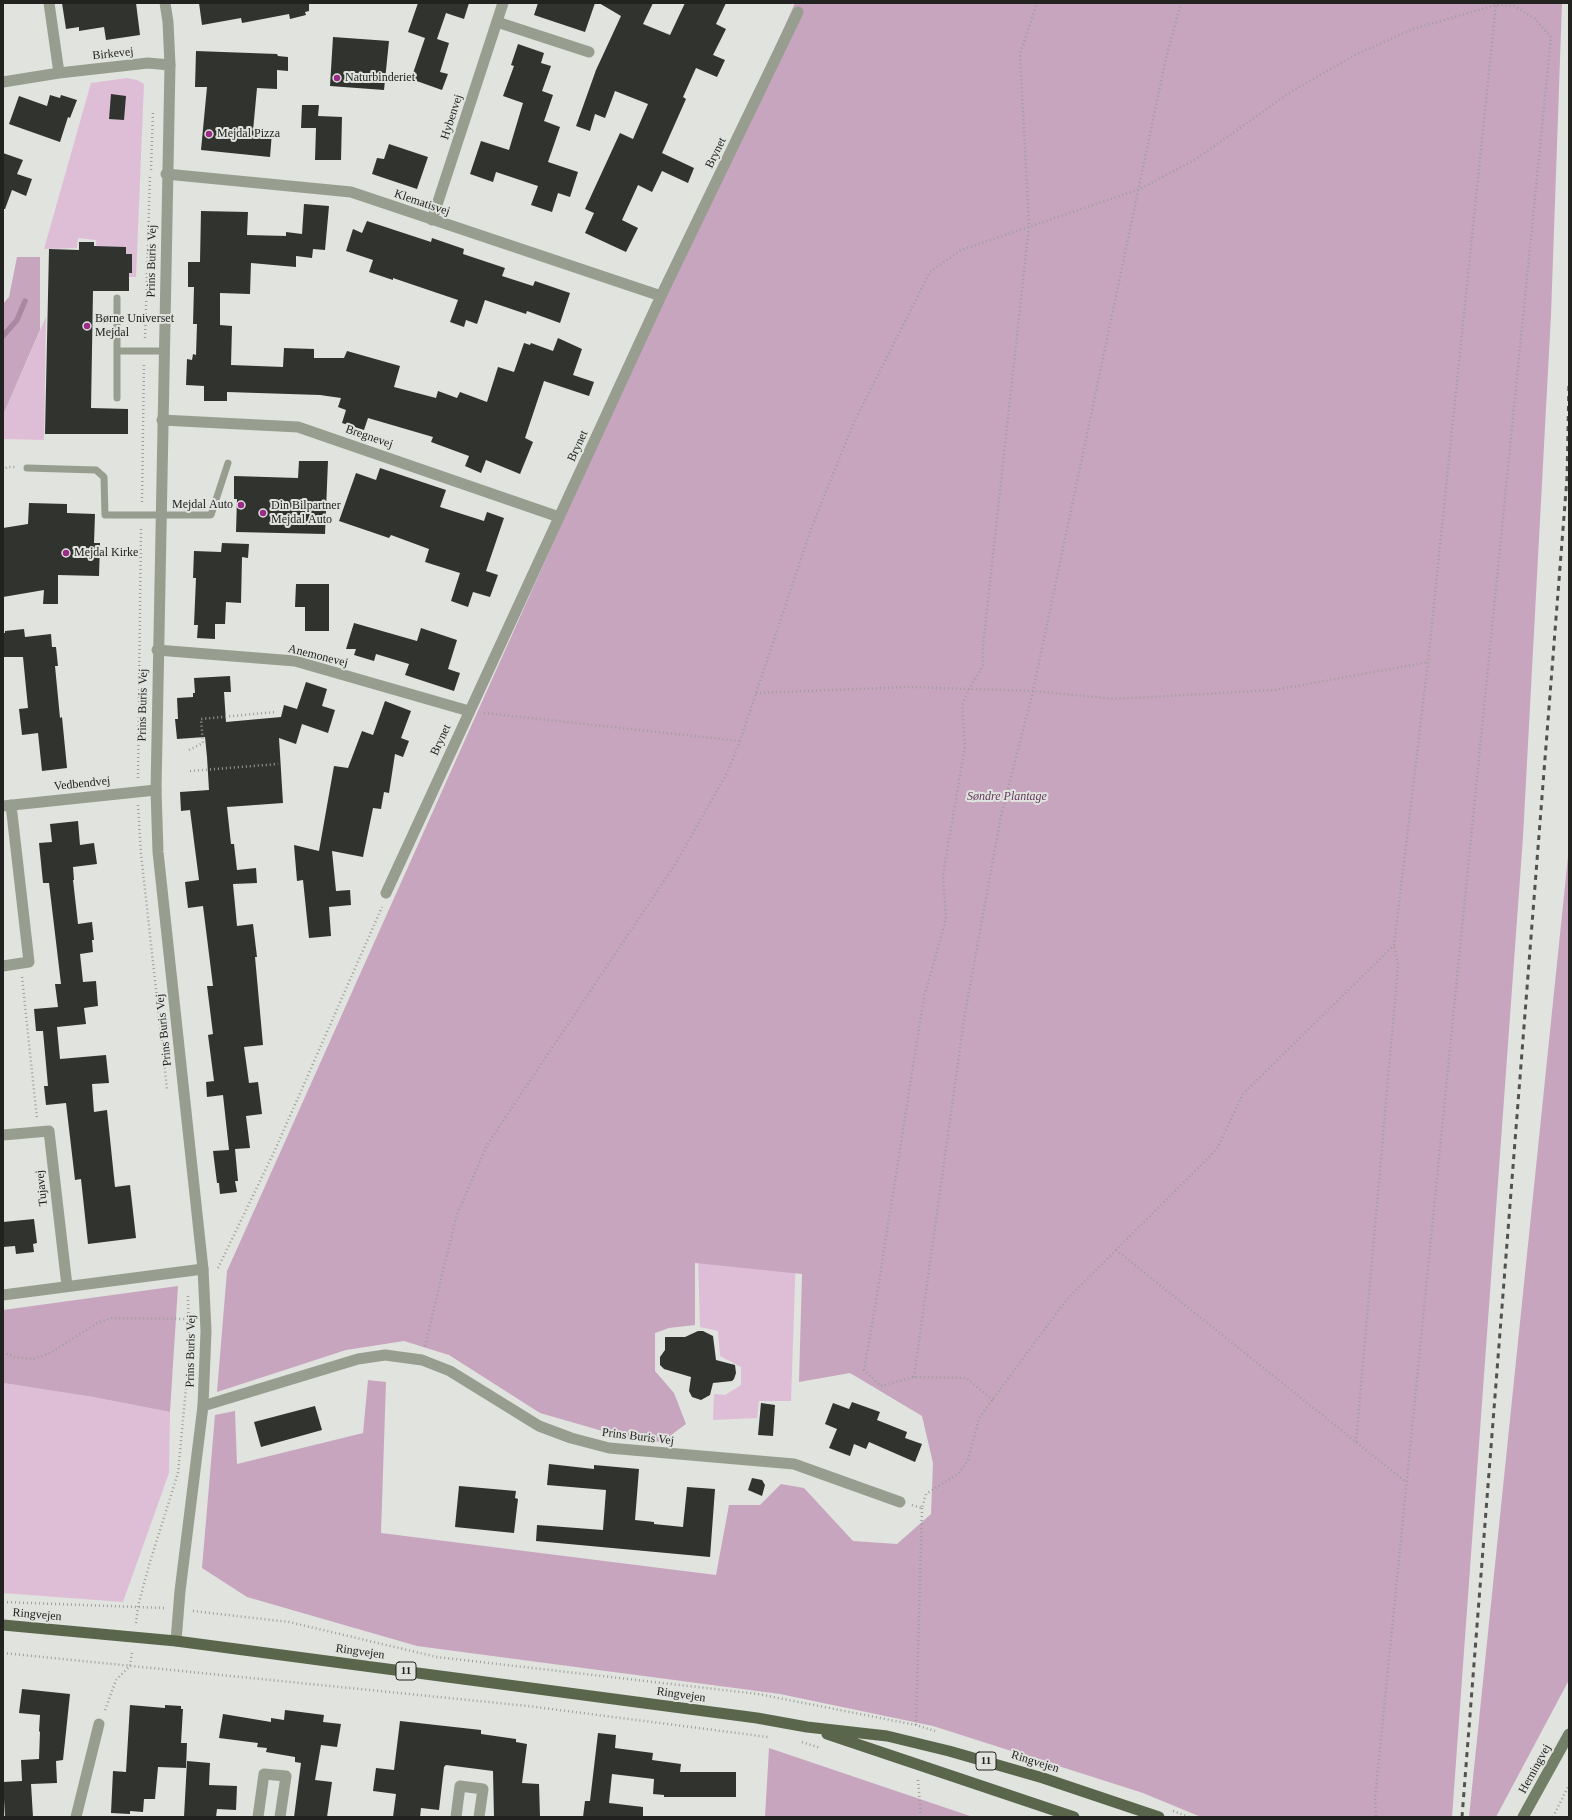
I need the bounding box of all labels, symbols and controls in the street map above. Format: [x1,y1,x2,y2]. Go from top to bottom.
street label: Birkevej [92,45,134,63]
place label: Naturbinderiet [345,71,415,85]
marker: Naturbinderiet [332,73,342,83]
street label: Hybenvej [438,93,466,141]
place label: Mejdal Pizza [217,127,280,141]
marker: Mejdal Pizza [204,129,214,139]
street label: Brynet [702,135,730,171]
street label: Klematisvej [392,187,452,219]
street label: Prins Buris Vej [144,225,160,297]
place label: Børne Universet Mejdal [95,312,174,340]
marker: Børne Universet Mejdal [82,321,92,331]
street label: Bregnevej [343,422,395,452]
street label: Brynet [565,428,591,464]
place label: Mejdal Auto [172,498,233,512]
place label: Din Bilpartner Mejdal Auto [271,499,341,527]
marker: Mejdal Auto [236,500,246,510]
marker: Din Bilpartner Mejdal Auto [258,508,268,518]
place label: Mejdal Kirke [74,546,138,560]
marker: Mejdal Kirke [61,548,71,558]
street label: Anemonevej [287,642,349,670]
street label: Prins Buris Vej [135,669,151,741]
street label: Brynet [428,722,454,758]
street label: Vedbendvej [53,774,111,794]
park label: Søndre Plantage [967,790,1047,804]
street label: Prins Buris Vej [153,993,175,1067]
street label: Tujavej [33,1169,51,1207]
street label: Prins Buris Vej [183,1315,199,1387]
street label: Prins Buris Vej [601,1425,675,1449]
street label: Ringvejen [12,1606,62,1624]
street label: Ringvejen [335,1641,385,1663]
road number: 11 [396,1662,416,1680]
street label: Ringvejen [656,1684,706,1706]
street label: Herningvej [1516,1742,1554,1796]
street label: Ringvejen [1009,1748,1061,1776]
road number: 11 [976,1752,996,1770]

